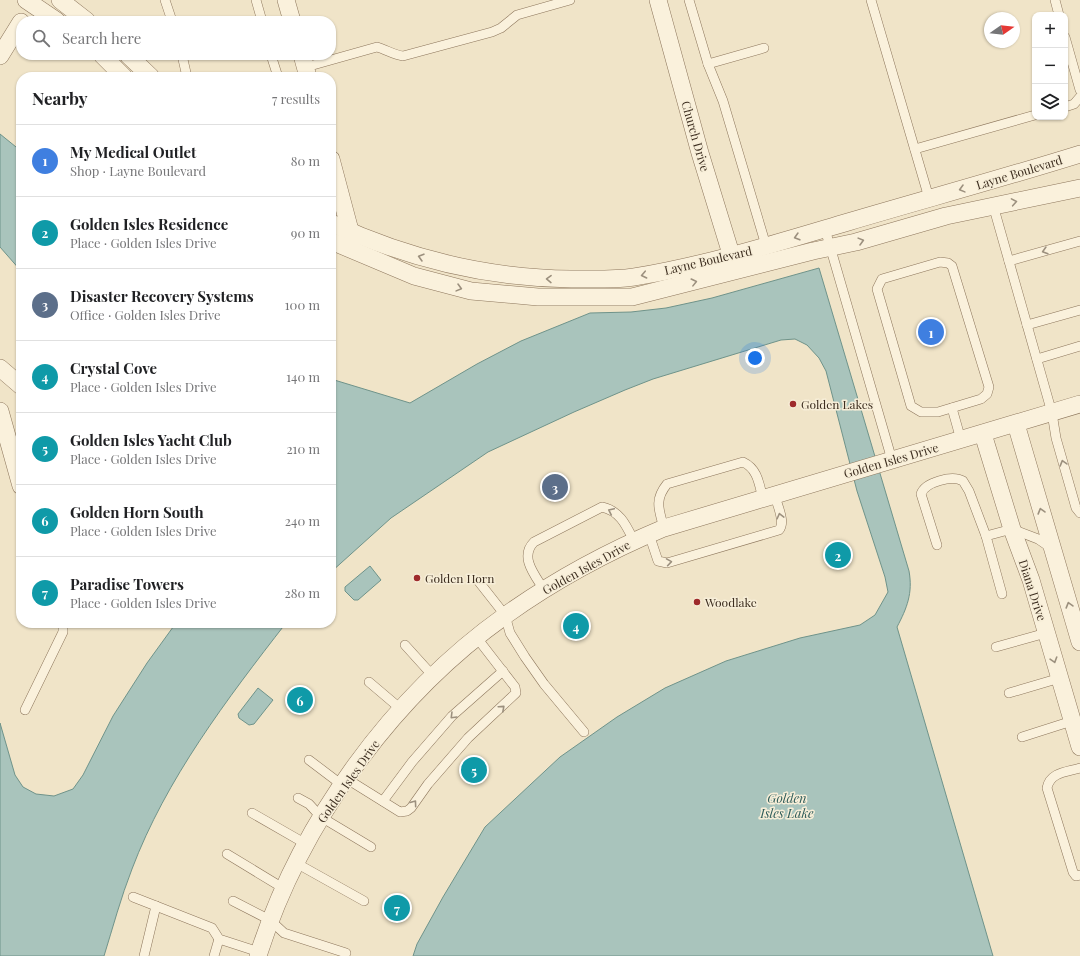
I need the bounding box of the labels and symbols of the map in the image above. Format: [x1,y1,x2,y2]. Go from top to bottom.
north arrow [984,12,1020,48]
street label: Church Drive [678,99,714,173]
street label: Layne Boulevard [974,151,1064,193]
one-way arrow [959,185,965,193]
one-way arrow [1010,198,1017,206]
one-way arrow [794,232,801,241]
one-way arrow [857,237,864,246]
street label: Layne Boulevard [663,242,753,278]
one-way arrow [1041,246,1048,255]
one-way arrow [418,253,425,262]
one-way arrow [641,270,647,278]
one-way arrow [546,275,552,283]
one-way arrow [690,278,697,286]
one-way arrow [455,283,462,292]
pin: 1 [918,317,944,347]
your location [745,348,765,368]
place label: Golden Lakes [801,396,873,412]
marker: Golden Lakes [788,399,798,409]
street label: Golden Isles Drive [842,439,940,481]
one-way arrow [1059,460,1068,467]
pin: 3 [542,472,568,502]
one-way arrow [608,508,615,516]
one-way arrow [1037,508,1046,515]
one-way arrow [777,513,785,519]
street label: Golden Isles Drive [539,536,633,598]
pin: 2 [825,540,851,570]
street label: Diana Drive [1016,557,1050,623]
one-way arrow [665,558,672,567]
place label: Golden Horn [425,570,494,586]
marker: Golden Horn [412,573,422,583]
place label: Woodlake [704,594,757,610]
marker: Woodlake [692,597,702,607]
one-way arrow [1065,602,1074,609]
pin: 4 [563,611,589,641]
one-way arrow [1049,656,1058,663]
pin: 6 [287,685,313,715]
one-way arrow [497,705,505,712]
one-way arrow [450,711,458,719]
street label: Golden Isles Drive [313,736,383,826]
pin: 5 [461,755,487,785]
water label: Golden Isles Lake [759,789,814,821]
one-way arrow [410,801,417,808]
pin: 7 [384,893,410,923]

